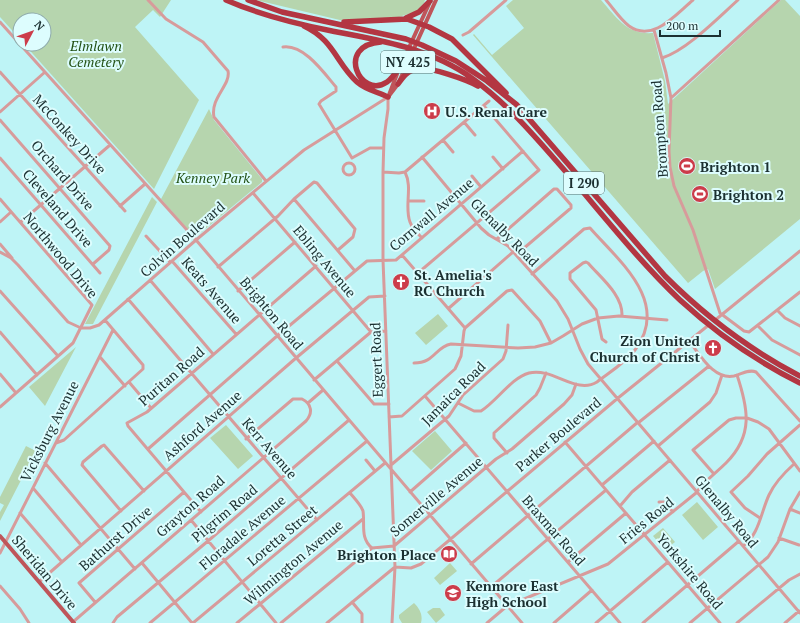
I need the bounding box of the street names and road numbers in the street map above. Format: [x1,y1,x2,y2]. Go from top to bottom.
road number: NY 425 [381,51,435,73]
street label: Brompton Road [646,79,672,178]
street label: McConkey Drive [29,90,111,178]
street label: Orchard Drive [27,136,99,214]
street label: Cleveland Drive [19,165,97,251]
road number: I 290 [564,172,604,194]
street label: Cornwall Avenue [385,173,477,255]
street label: Glenalby Road [467,194,544,271]
street label: Colvin Boulevard [136,197,229,281]
street label: Northwood Drive [19,208,103,302]
street label: Ebling Avenue [289,221,361,301]
street label: Keats Avenue [178,253,246,327]
street label: Brighton Road [236,273,308,354]
street label: Eggert Road [365,322,387,398]
street label: Puritan Road [134,342,208,410]
street label: Jamaica Road [417,357,489,429]
street label: Vicksburg Avenue [15,377,83,485]
street label: Ashford Avenue [159,386,245,464]
street label: Parker Boulevard [511,392,605,475]
street label: Kerr Avenue [238,413,302,483]
street label: Somerville Avenue [386,452,486,540]
street label: Grayton Road [152,471,228,541]
street label: Glenalby Road [691,471,763,552]
street label: Pilgrim Road [187,480,261,546]
street label: Floradale Avenue [195,490,289,574]
street label: Braxmar Road [518,491,590,569]
street label: Fries Road [615,492,677,548]
street label: Loretta Street [243,500,322,570]
street label: Bathurst Drive [75,501,155,575]
street label: Wilmington Avenue [240,515,346,609]
street label: Yorkshire Road [653,529,728,613]
street label: Sheridan Drive [8,531,82,613]

